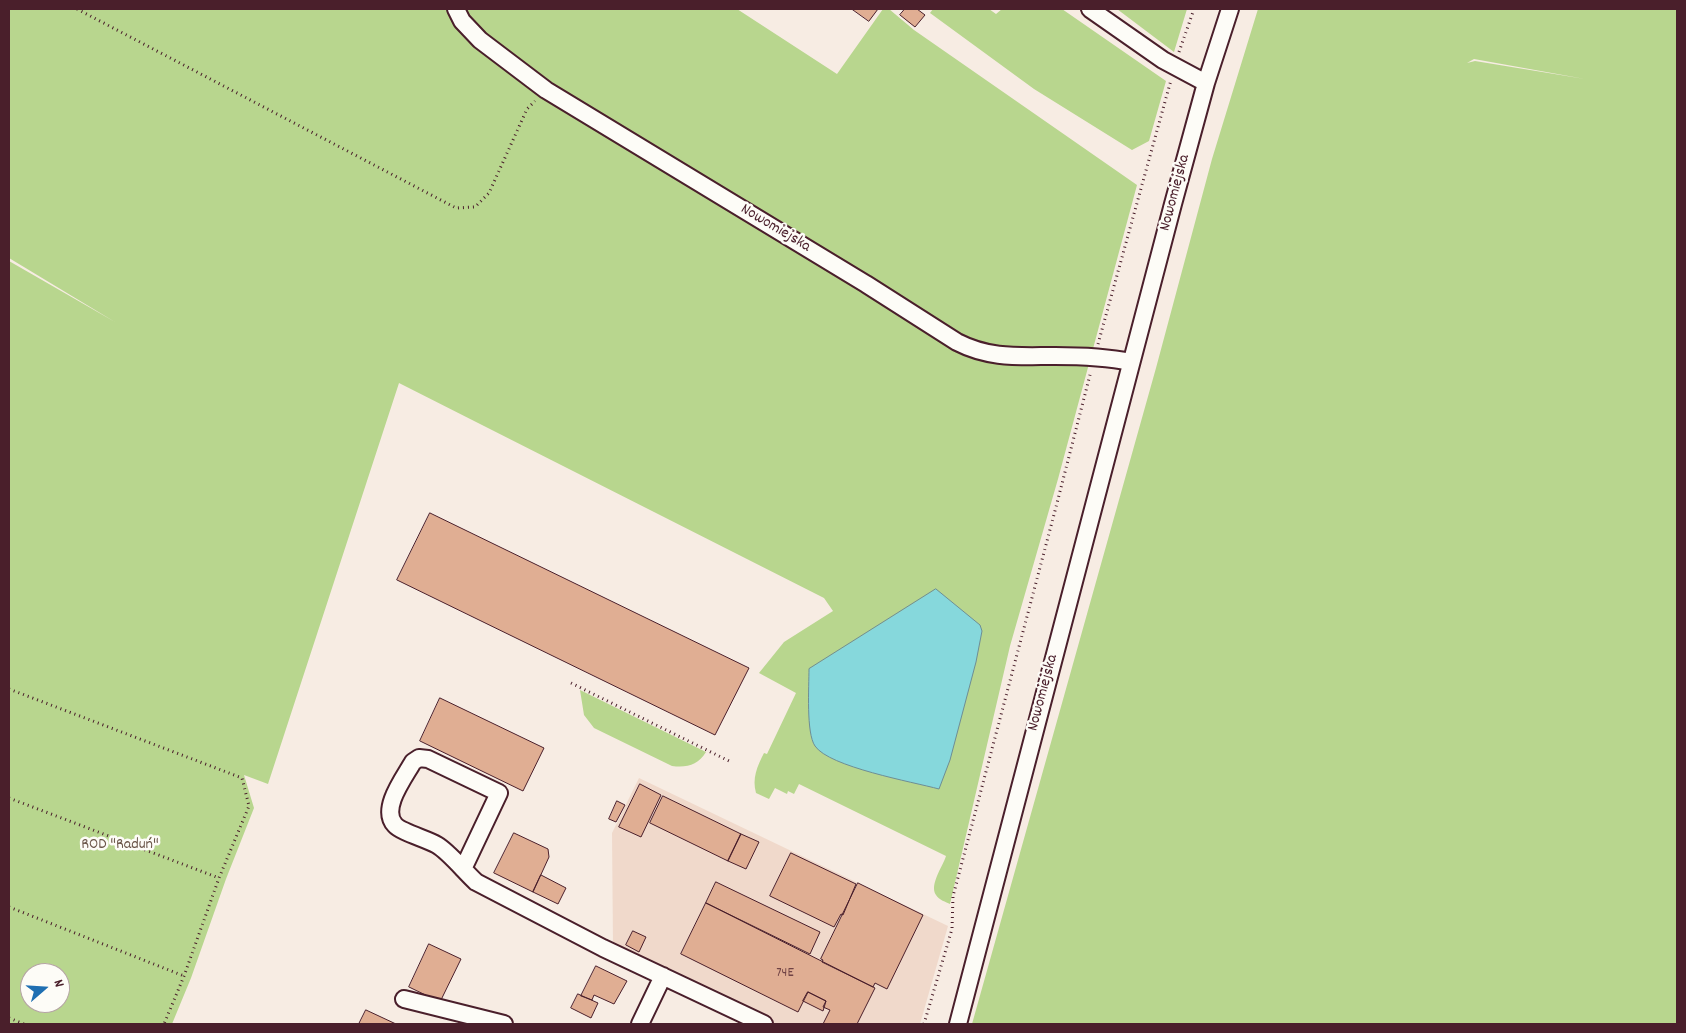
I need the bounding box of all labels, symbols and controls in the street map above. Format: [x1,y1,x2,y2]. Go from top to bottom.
street label: Nowomiejska [1157,153,1195,233]
street label: Nowomiejska [736,201,814,257]
street label: Nowomiejska [1025,653,1063,733]
park label: ROD "Raduń" [81,836,159,856]
north arrow [20,963,70,1013]
house number: 74E [776,966,794,982]
text: N [48,977,69,990]

